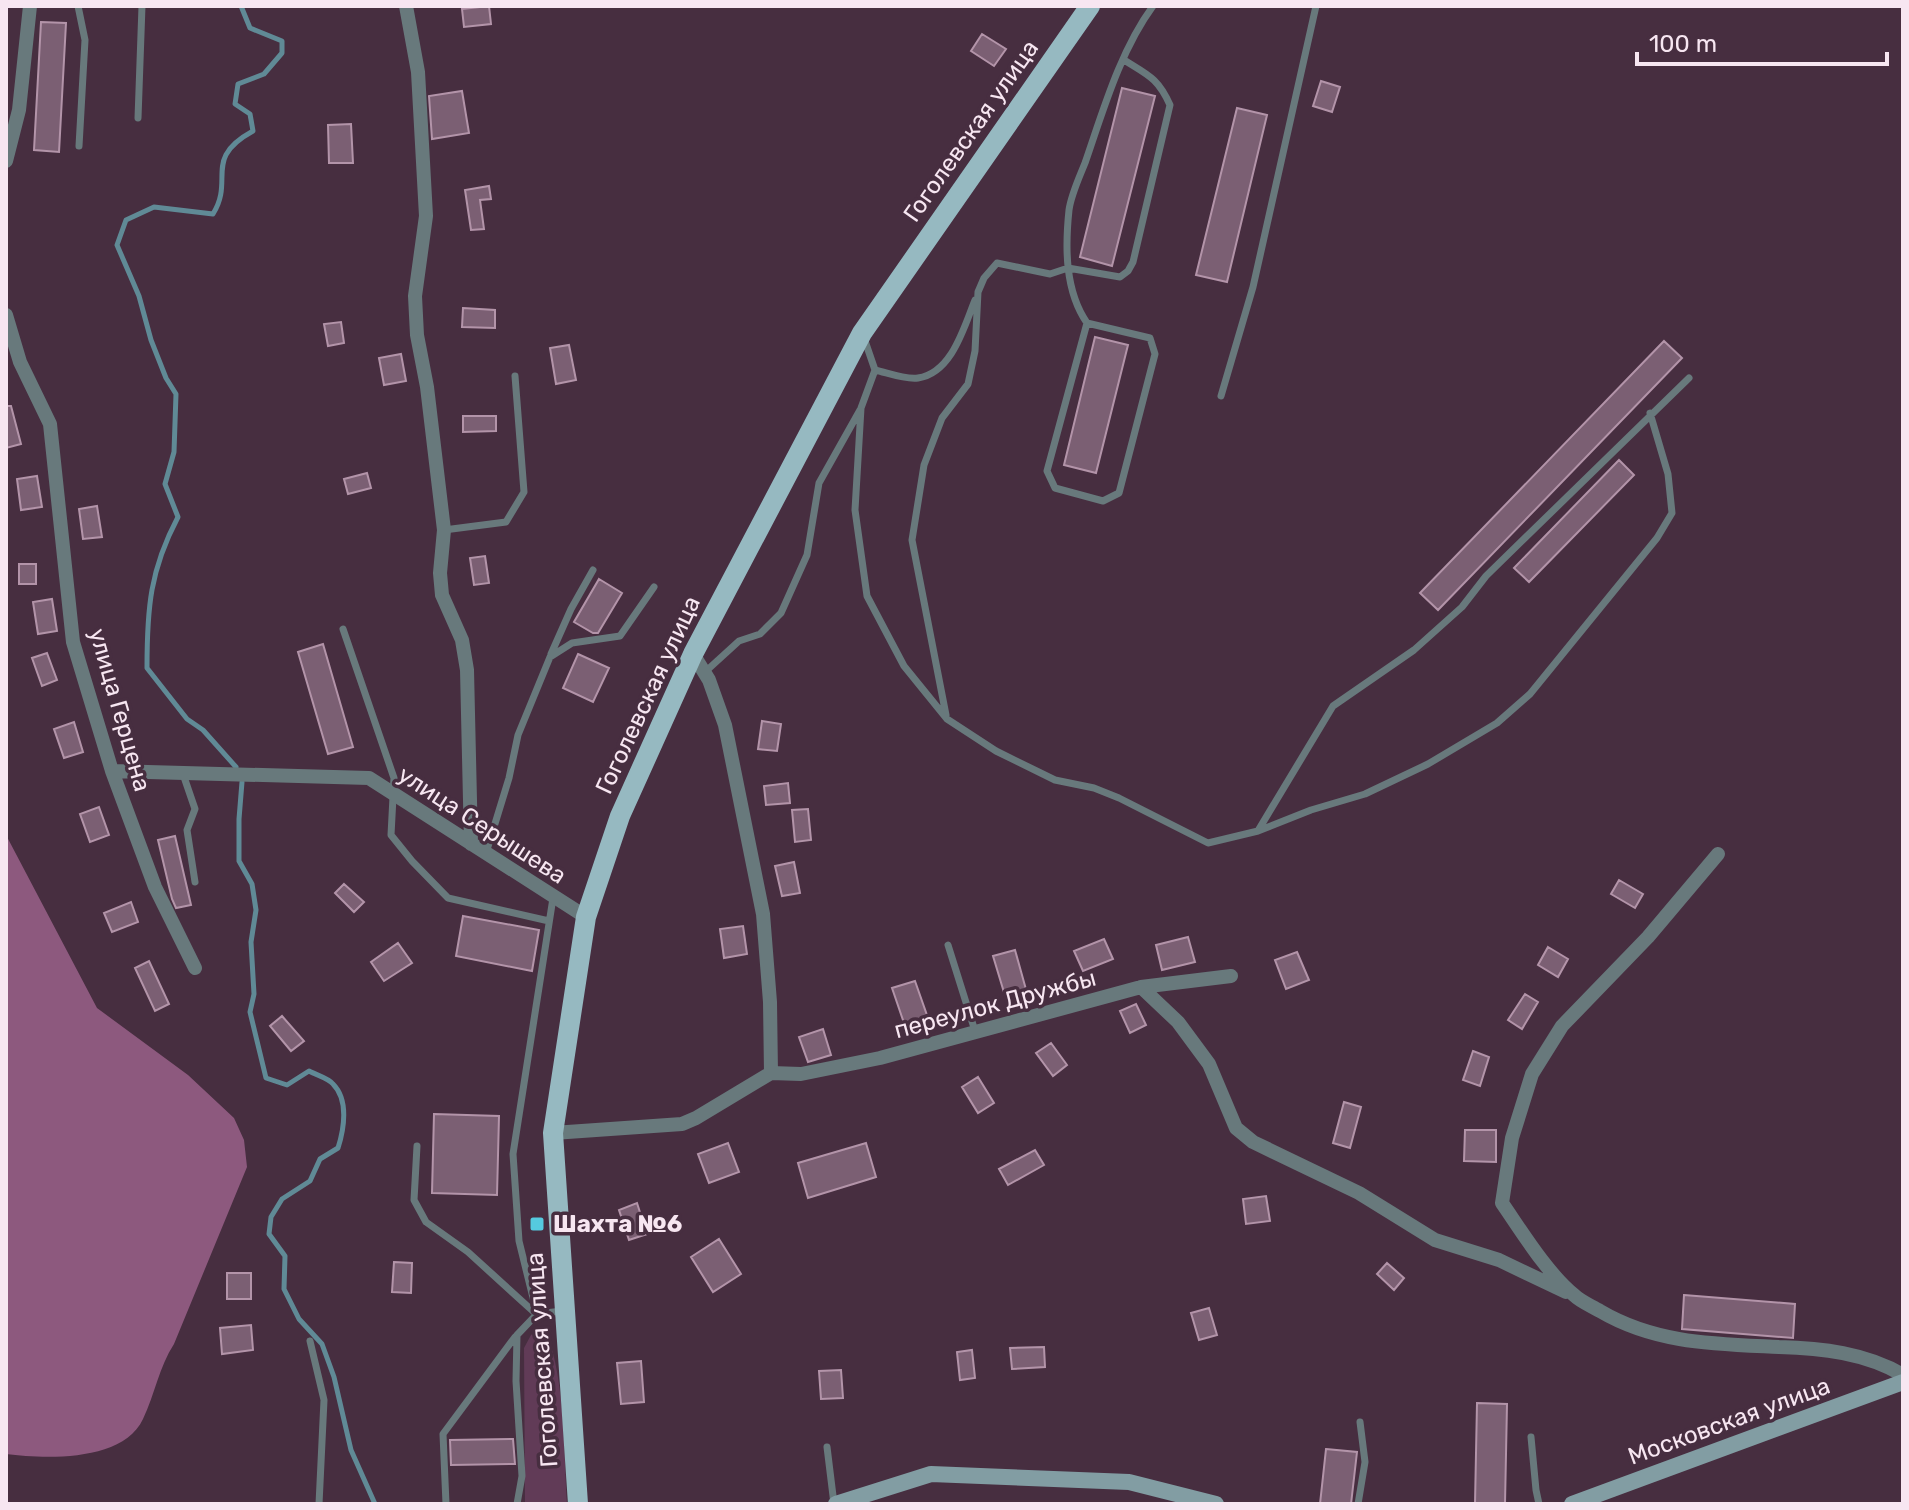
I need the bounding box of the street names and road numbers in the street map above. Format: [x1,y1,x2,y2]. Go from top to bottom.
street label: Гоголевская улица [898,35,1044,227]
street label: Гоголевская улица [590,592,706,798]
street label: улица Герцена [83,625,157,795]
street label: улица Серышева [393,760,571,890]
street label: переулок Дружбы [891,964,1099,1044]
street label: Гоголевская улица [521,1252,563,1468]
street label: Московская улица [1624,1371,1834,1471]

